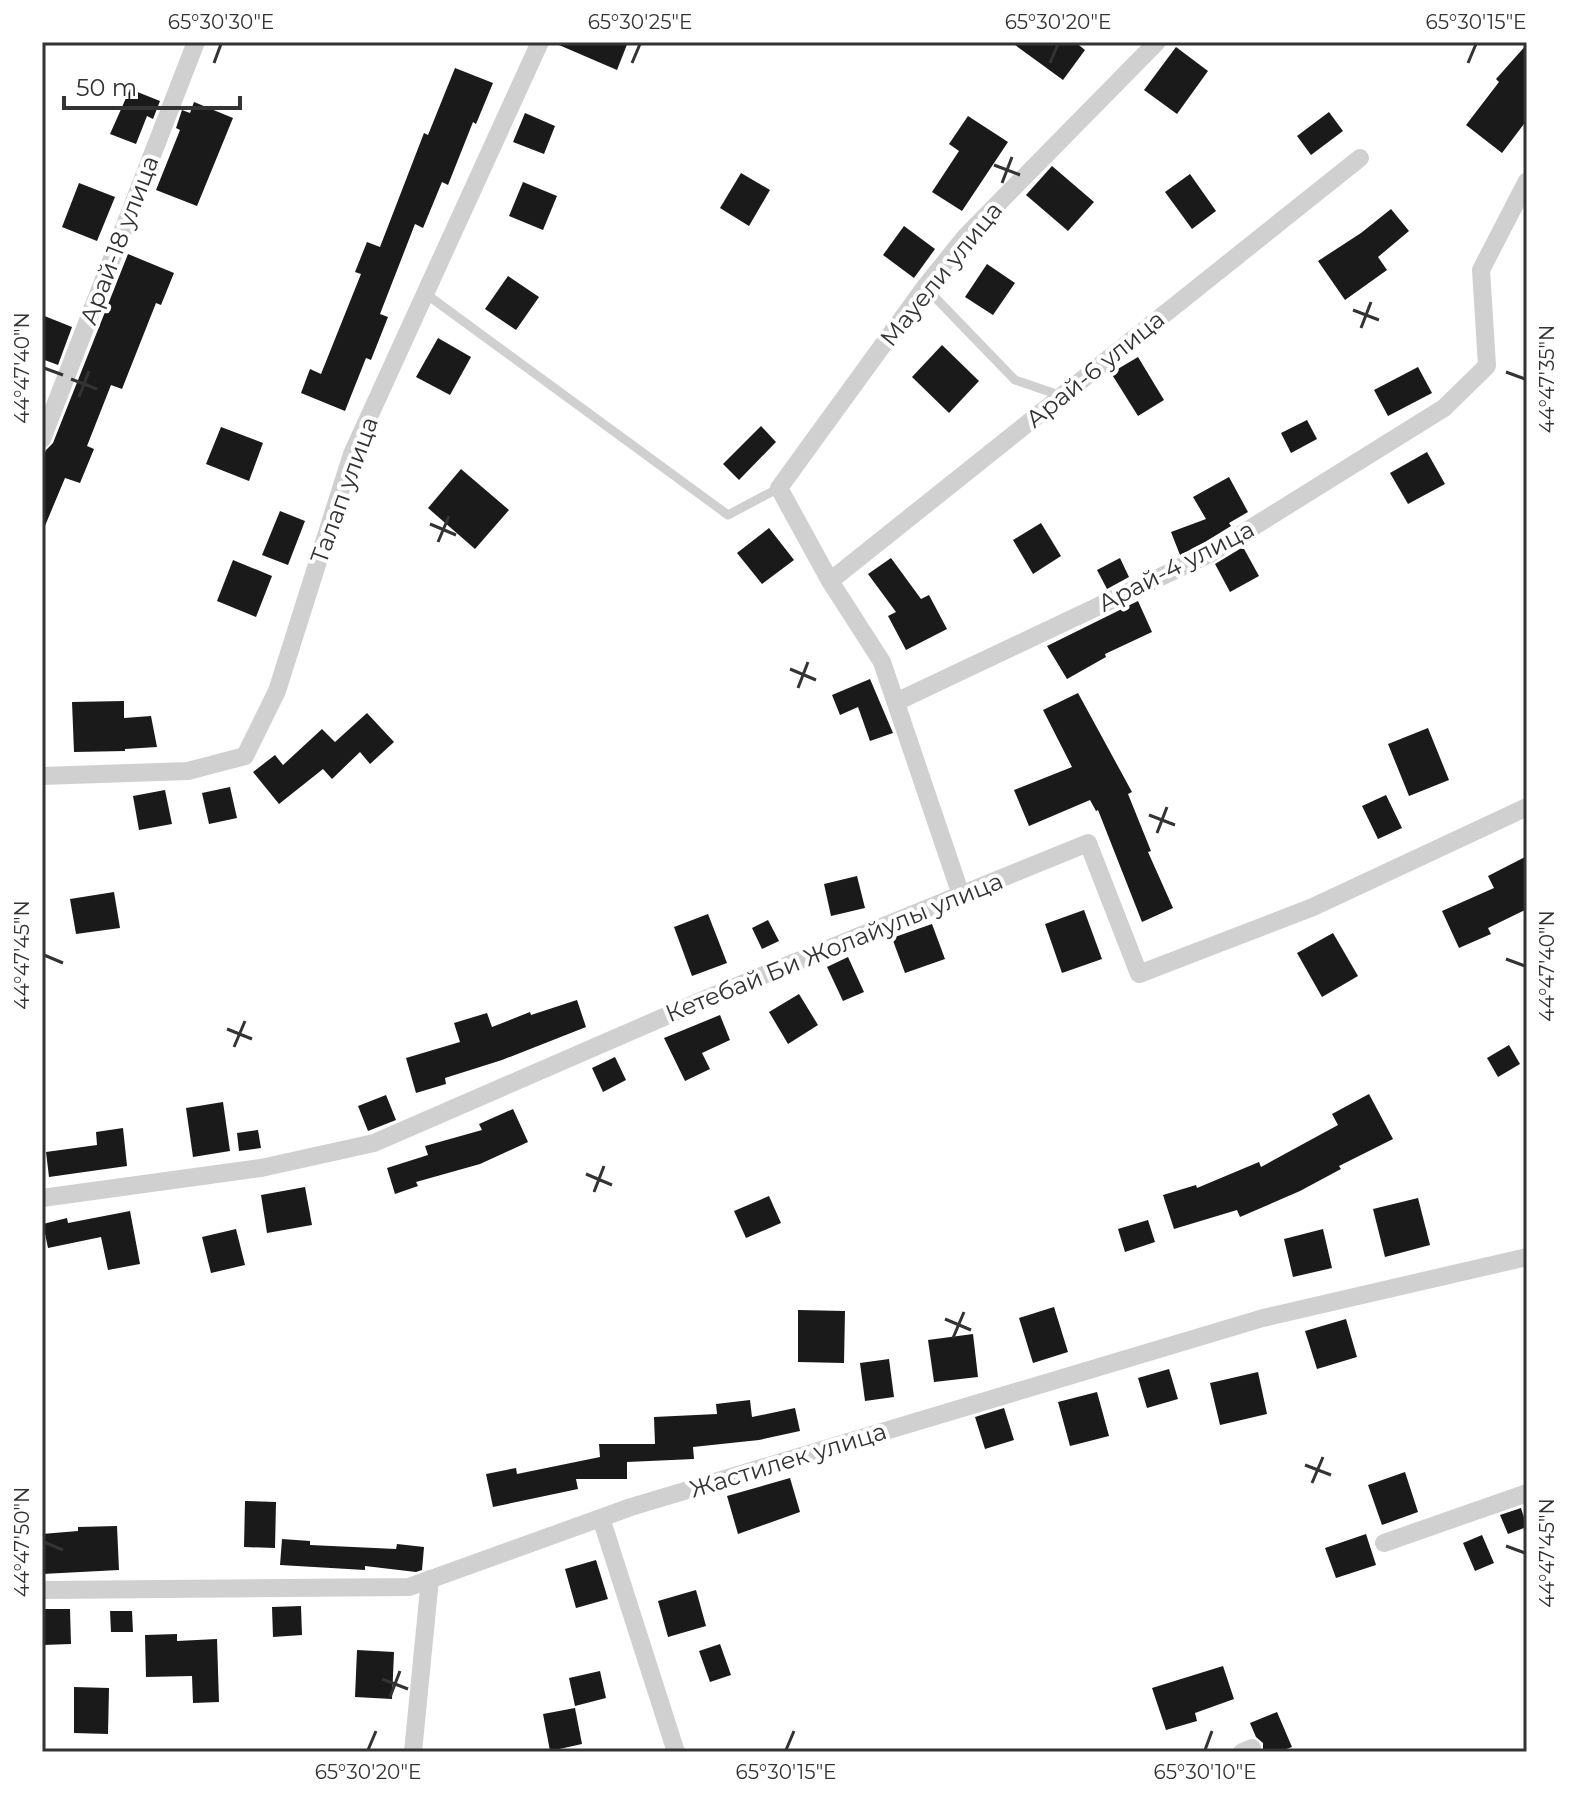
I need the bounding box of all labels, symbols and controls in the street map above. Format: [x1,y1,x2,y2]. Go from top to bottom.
text: 65°30'30"E [168,10,274,34]
text: 65°30'25"E [588,10,692,34]
text: 65°30'20"E [1005,10,1111,34]
text: 65°30'15"E [1426,10,1526,34]
scale bar [64,60,240,110]
text: 50 m [76,73,137,102]
street label: Арай-18 улица [73,151,165,329]
street label: Мауели улица [874,196,1008,352]
street label: Арай-6 улица [1020,304,1170,434]
text: 44°47'40"N [10,312,34,424]
text: 44°47'35"N [1535,325,1559,433]
street label: Талап улица [304,413,384,567]
street label: Арай-4 улица [1093,514,1259,618]
street label: Кетебай Би Жолайулы улица [661,866,1007,1028]
text: 44°47'45"N [10,900,34,1010]
text: 44°47'40"N [1535,910,1559,1022]
street label: Жастилек улица [686,1416,890,1504]
text: 44°47'50"N [10,1487,34,1597]
text: 44°47'45"N [1535,1498,1559,1608]
text: 65°30'20"E [315,1760,421,1784]
text: 65°30'15"E [736,1760,836,1784]
text: 65°30'10"E [1153,1760,1257,1784]

